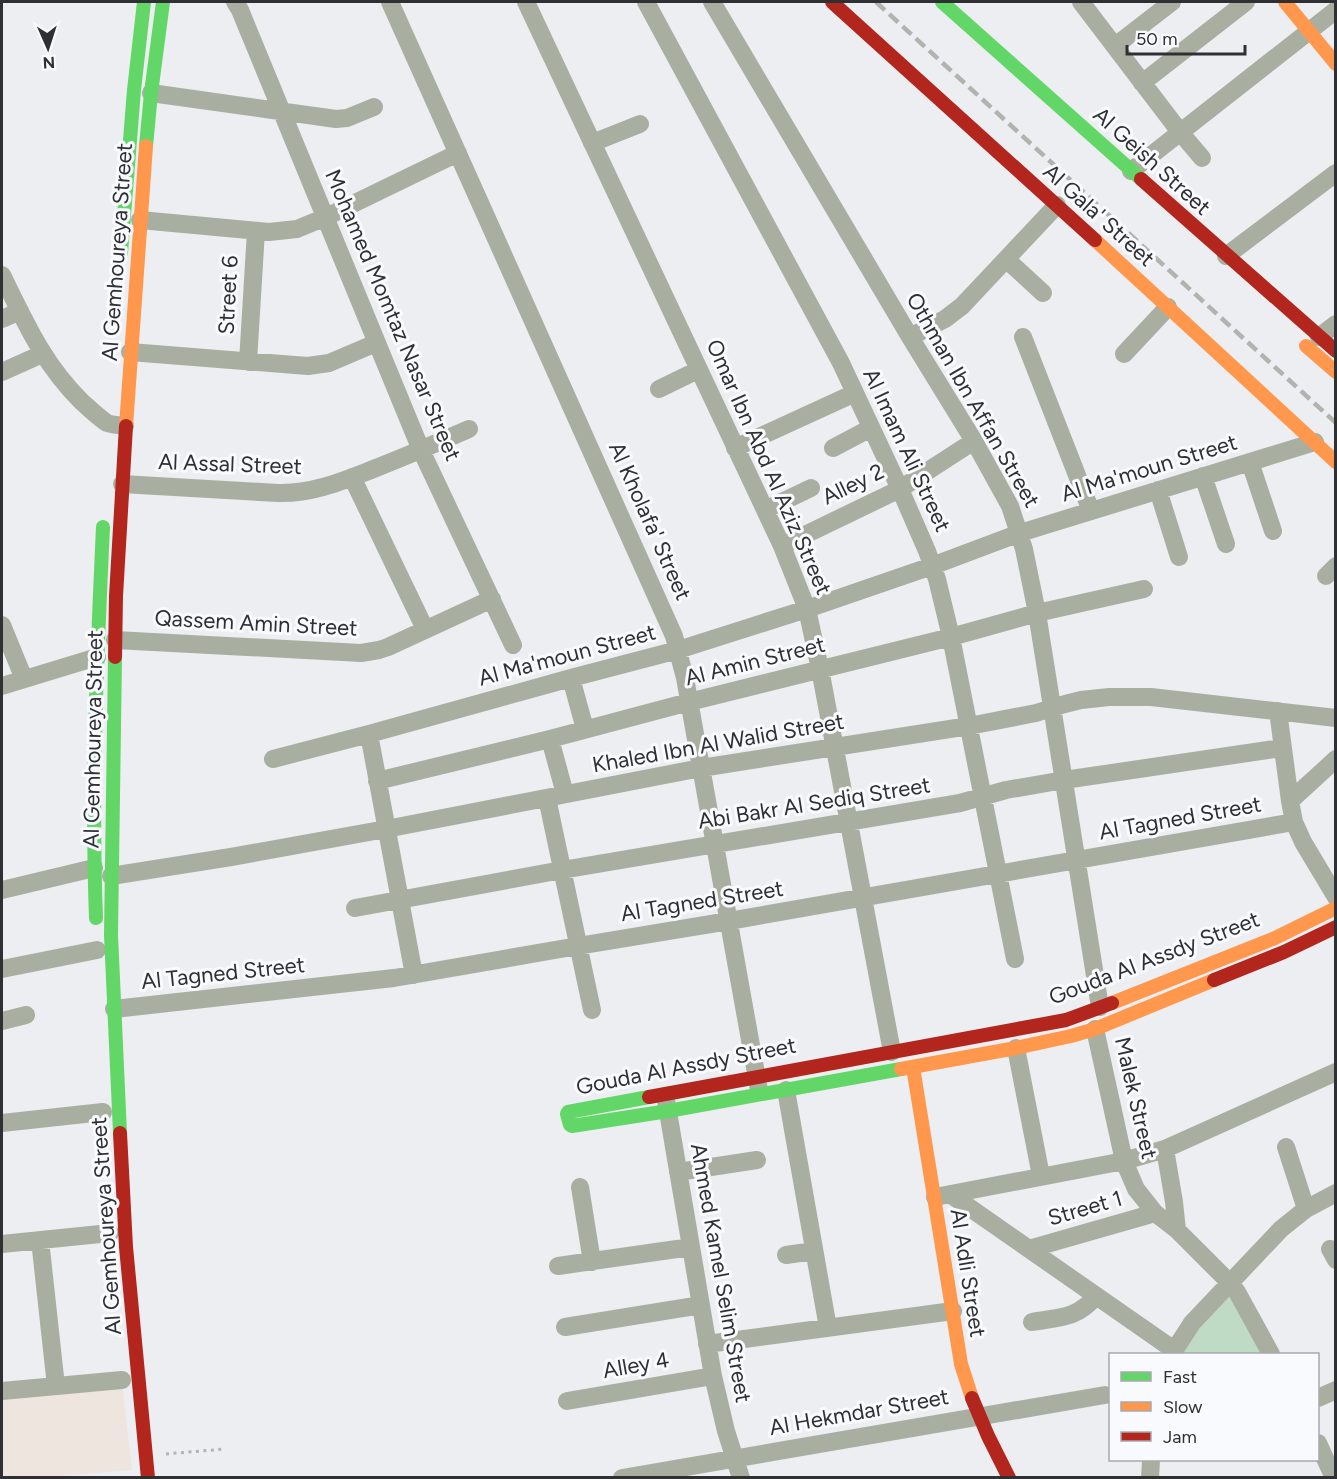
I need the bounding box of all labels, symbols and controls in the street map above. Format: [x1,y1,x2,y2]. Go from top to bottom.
north arrow [18,18,78,78]
scale bar [1127,18,1246,56]
text: 50 m [1136,28,1178,50]
text: N [42,53,55,72]
street label: Al Geish Street [1088,101,1216,221]
street label: Al Gemhoureya Street [96,142,138,362]
street label: Al Gala' Street [1038,158,1160,272]
street label: Mohamed Momtaz Nasar Street [319,165,467,465]
street label: Street 6 [212,255,244,335]
street label: Othman Ibn Affan Street [900,288,1046,512]
street label: Omar Ibn Abd Al Aziz Street [700,335,838,599]
street label: Al Imam Ali Street [857,364,957,536]
street label: Al Ma'moun Street [1058,428,1240,508]
street label: Al Kholafa' Street [603,438,697,604]
street label: Al Assal Street [158,448,302,480]
street label: Alley 2 [818,457,888,511]
street label: Qassem Amin Street [154,604,358,642]
street label: Al Ma'moun Street [475,618,659,692]
street label: Al Gemhoureya Street [78,629,108,849]
street label: Al Amin Street [682,631,828,691]
street label: Khaled Ibn Al Walid Street [590,708,846,778]
street label: Abi Bakr Al Sediq Street [696,771,932,835]
street label: Al Tagned Street [1097,790,1263,846]
street label: Al Tagned Street [619,875,785,927]
street label: Gouda Al Assdy Street [1045,905,1263,1011]
street label: Al Tagned Street [140,951,306,995]
street label: Gouda Al Assdy Street [574,1031,798,1101]
street label: Malek Street [1109,1034,1163,1162]
street label: Al Gemhoureya Street [85,1116,127,1336]
street label: Ahmed Kamel Selim Street [685,1141,757,1405]
street label: Street 1 [1045,1185,1125,1231]
street label: Al Adli Street [945,1207,991,1339]
street label: Alley 4 [601,1346,671,1384]
legend [1109,1353,1319,1461]
text: Fast [1163,1366,1197,1388]
street label: Al Hekmdar Street [767,1383,951,1441]
text: Slow [1163,1396,1202,1418]
text: Jam [1163,1426,1197,1448]

